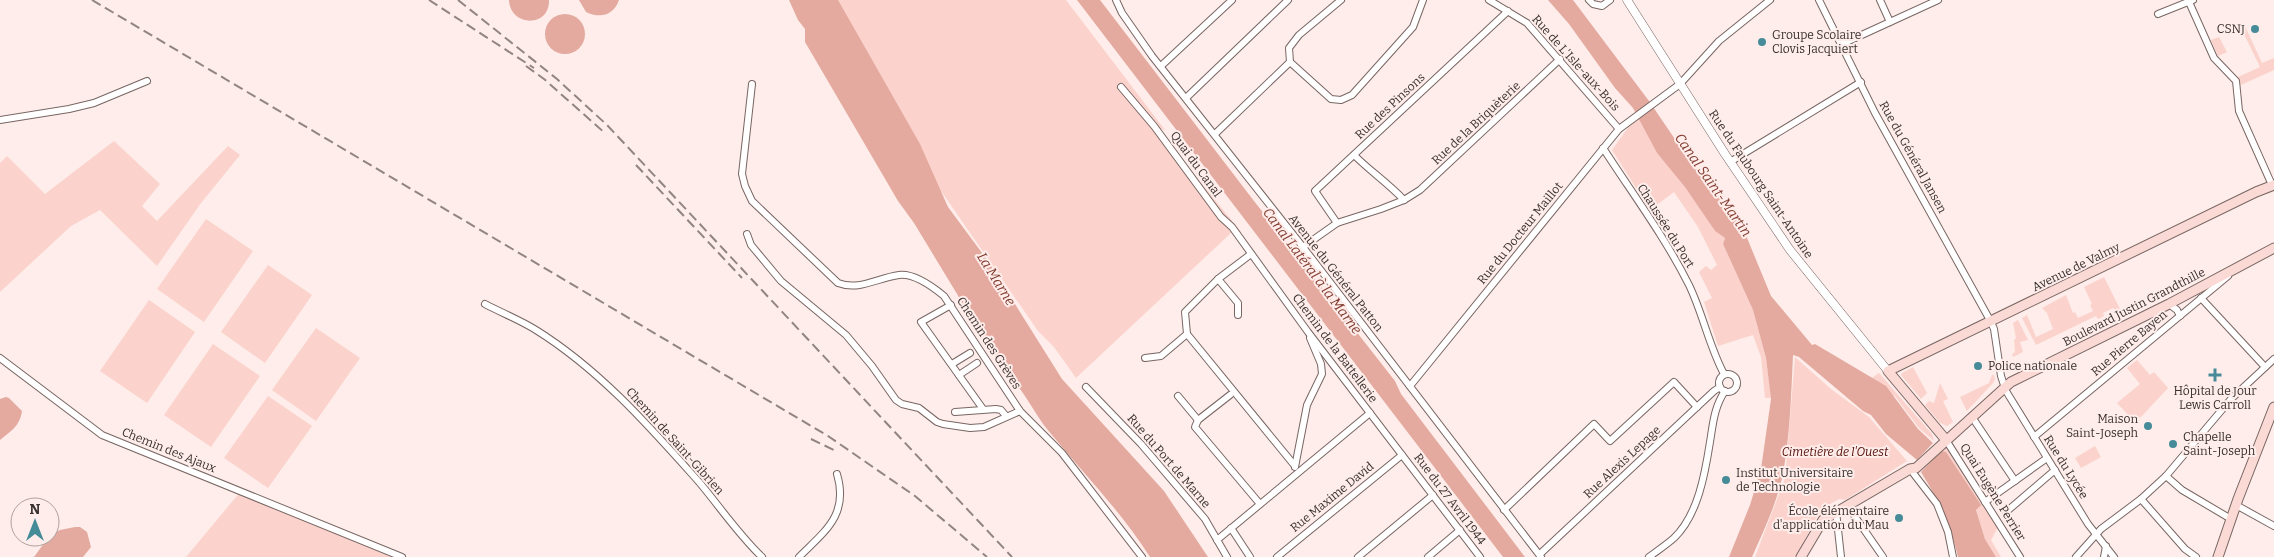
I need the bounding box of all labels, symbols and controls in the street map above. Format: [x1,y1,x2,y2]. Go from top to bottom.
street label: Rue de L'Isle-aux-Bois [1529,12,1623,114]
place label: CSNJ [2217,22,2245,36]
marker: CSNJ [2249,23,2261,35]
place label: Groupe Scolaire Clovis Jacquiert [1772,28,1861,56]
marker: Groupe Scolaire Clovis Jacquiert [1756,36,1768,48]
street label: Rue des Pinsons [1352,70,1428,142]
street label: Rue de la Briquèterie [1429,78,1523,168]
street label: Rue du Général Jansen [1876,99,1950,216]
street label: Rue du Faubourg Saint-Antoine [1706,107,1816,261]
street label: Quai du Canal [1168,129,1225,200]
water label: Canal Saint-Martin [1671,130,1755,240]
street label: Rue du Docteur Maillot [1475,179,1566,287]
street label: Chaussée du Port [1635,181,1698,271]
water label: Canal Latéral à la Marne [1259,204,1365,338]
street label: Avenue du Général Patton [1286,212,1386,335]
street label: Avenue de Valmy [2030,240,2123,294]
water label: La Marne [973,249,1019,309]
street label: Boulevard Justin Grandthille [2061,265,2207,349]
street label: Chemin de la Battellerie [1289,291,1381,405]
street label: Chemin des Grèves [954,294,1024,392]
street label: Rue Pierre Bayen [2088,307,2170,379]
place label: Police nationale [1988,359,2077,373]
marker: Police nationale [1972,360,1984,372]
marker: Hôpital de Jour Lewis Carroll [2208,368,2222,382]
place label: Hôpital de Jour Lewis Carroll [2173,384,2257,412]
street label: Chemin de Saint-Gibrien [623,385,727,498]
street label: Rue du Port de Marne [1125,411,1213,511]
place label: Maison Saint-Joseph [2066,412,2139,440]
marker: Maison Saint-Joseph [2142,420,2154,432]
street label: Rue Alexis Lepage [1581,423,1663,501]
street label: Chemin des Ajaux [120,425,218,475]
place label: Chapelle Saint-Joseph [2183,430,2256,458]
street label: Rue du Lycée [2041,433,2091,501]
marker: Chapelle Saint-Joseph [2167,438,2179,450]
street label: Quai Eugène Perrier [1957,441,2029,544]
park label: Cimetière de l'Ouest [1782,445,1889,459]
street label: Rue du 27 Avril 1944 [1411,451,1489,547]
street label: Rue Maxime David [1288,459,1376,535]
place label: Institut Universitaire de Technologie [1736,466,1853,494]
marker: Institut Universitaire de Technologie [1720,474,1732,486]
north arrow [10,497,60,547]
text: N [30,501,41,518]
place label: École élémentaire d'application du Mau [1773,503,1890,532]
marker: École élémentaire d'application du Mau [1893,512,1905,524]

